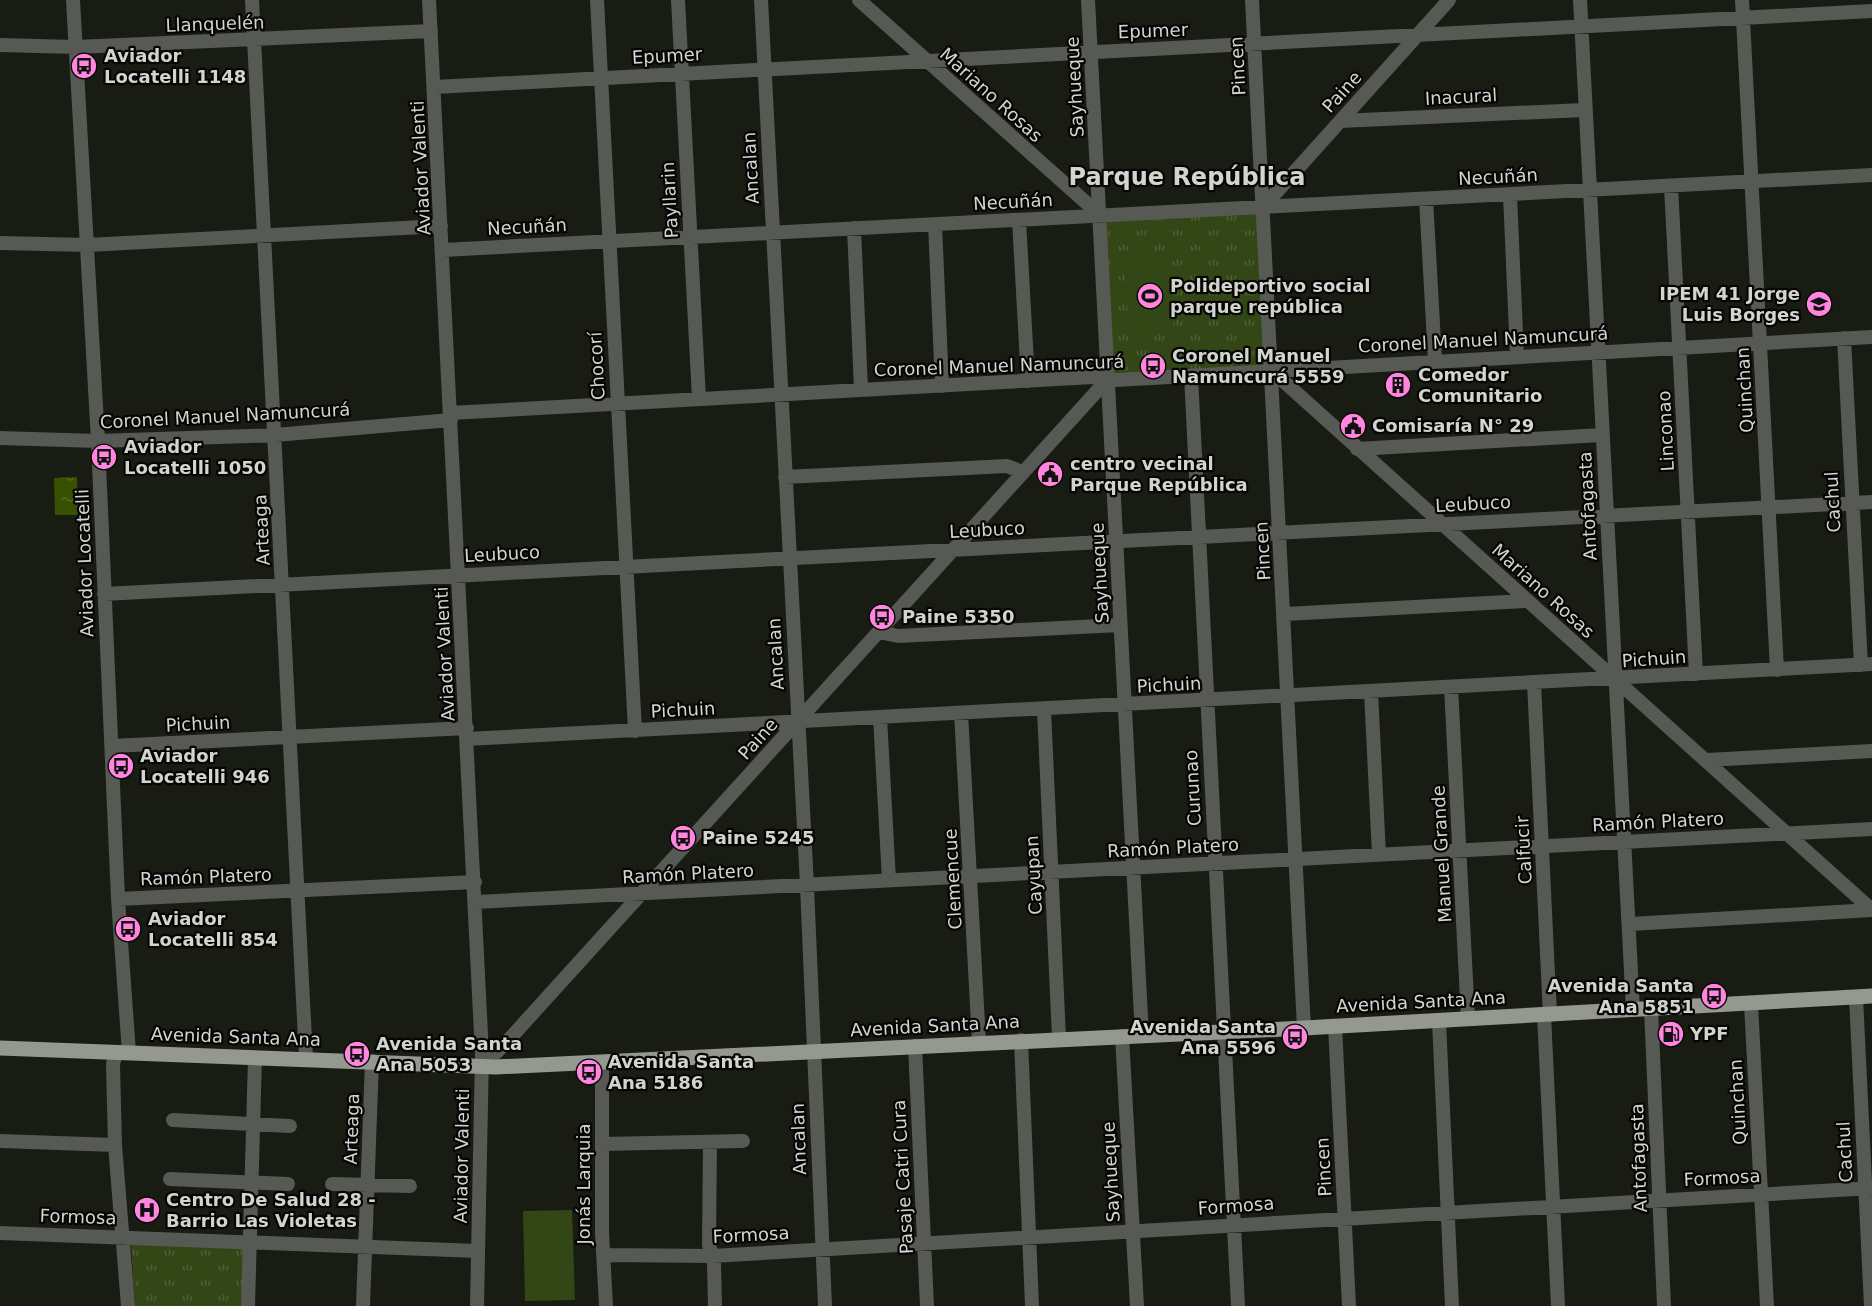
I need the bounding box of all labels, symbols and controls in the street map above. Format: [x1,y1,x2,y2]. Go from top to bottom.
street label: Llanquelén [165,11,265,36]
street label: Epumer [1118,19,1189,42]
street label: Sayhueque [1061,36,1088,138]
street label: Pincen [1225,36,1250,96]
street label: Epumer [631,43,703,68]
street label: Mariano Rosas [936,43,1047,146]
place label: Aviador Locatelli 1148 [104,45,246,87]
bus stop icon: Aviador Locatelli 1148 [69,51,99,81]
street label: Paine [1318,67,1366,117]
street label: Inacural [1424,84,1498,109]
street label: Aviador Valenti [406,100,435,236]
street label: Ancalan [738,131,763,205]
street label: Payllarin [657,161,682,239]
district label: Parque República [1069,163,1305,191]
street label: Necuñán [1458,164,1538,189]
street label: Necuñán [973,189,1053,214]
street label: Necuñán [487,214,567,239]
place label: Polideportivo social parque república [1170,275,1371,317]
sports icon: Polideportivo social parque república [1135,281,1165,311]
place label: IPEM 41 Jorge Luis Borges [1659,283,1800,325]
school or university icon: IPEM 41 Jorge Luis Borges [1804,289,1834,319]
street label: Coronel Manuel Namuncurá [1357,322,1609,357]
street label: Chocorí [584,330,609,401]
place label: Coronel Manuel Namuncurá 5559 [1172,345,1344,387]
street label: Quinchan [1732,347,1757,433]
street label: Coronel Manuel Namuncurá [873,351,1125,380]
bus stop icon: Coronel Manuel Namuncurá 5559 [1138,351,1168,381]
place label: Comedor Comunitario [1418,364,1542,406]
building icon: Comedor Comunitario [1383,370,1413,400]
street label: Linconao [1653,390,1678,472]
street label: Coronel Manuel Namuncurá [99,398,351,433]
public building icon: Comisaría N° 29 [1338,411,1368,441]
place label: Comisaría N° 29 [1372,415,1534,436]
place label: Aviador Locatelli 1050 [124,436,266,478]
bus stop icon: Aviador Locatelli 1050 [89,442,119,472]
street label: Antofagasta [1574,451,1601,561]
place label: centro vecinal Parque República [1070,453,1248,495]
public building icon: centro vecinal Parque República [1035,459,1065,489]
street label: Cachul [1820,471,1845,533]
street label: Aviador Locatelli [71,489,98,637]
street label: Leubuco [1435,491,1511,516]
street label: Arteaga [249,494,274,566]
street label: Leubuco [949,517,1025,542]
street label: Pincen [1250,521,1275,581]
street label: Sayhueque [1086,522,1113,624]
street label: Mariano Rosas [1488,539,1599,642]
street label: Leubuco [464,541,540,566]
street label: Aviador Valenti [430,586,459,722]
bus stop icon: Paine 5350 [867,602,897,632]
place label: Paine 5350 [902,606,1014,627]
street label: Ancalan [763,617,788,691]
street label: Pichuin [1621,646,1687,671]
street label: Pichuin [1136,672,1202,697]
street label: Pichuin [650,697,716,722]
street label: Pichuin [165,711,231,736]
street label: Paine [734,714,782,764]
place label: Aviador Locatelli 946 [140,745,270,787]
street label: Curunao [1180,749,1205,827]
bus stop icon: Aviador Locatelli 946 [106,751,136,781]
street label: Manuel Grande [1427,785,1456,923]
street label: Ramón Platero [1592,808,1724,835]
street label: Calfucir [1511,815,1536,885]
bus stop icon: Paine 5245 [668,823,698,853]
place label: Paine 5245 [702,827,814,848]
street label: Clemencue [939,828,966,930]
street label: Ramón Platero [1107,834,1239,861]
street label: Cayupan [1021,835,1046,915]
street label: Ramón Platero [622,860,754,887]
street label: Ramón Platero [140,864,272,889]
place label: Aviador Locatelli 854 [148,908,278,950]
bus stop icon: Aviador Locatelli 854 [113,914,143,944]
place label: Avenida Santa Ana 5851 [1548,975,1694,1017]
bus stop icon: Avenida Santa Ana 5851 [1699,981,1729,1011]
street label: Avenida Santa Ana [1336,987,1506,1016]
street label: Avenida Santa Ana [850,1011,1020,1040]
place label: Avenida Santa Ana 5596 [1130,1016,1276,1058]
fuel station icon: YPF [1656,1019,1686,1049]
bus stop icon: Avenida Santa Ana 5596 [1280,1022,1310,1052]
street label: Avenida Santa Ana [151,1023,321,1050]
place label: YPF [1689,1023,1729,1044]
place label: Avenida Santa Ana 5053 [376,1033,522,1075]
bus stop icon: Avenida Santa Ana 5053 [342,1039,372,1069]
place label: Avenida Santa Ana 5186 [608,1051,754,1093]
bus stop icon: Avenida Santa Ana 5186 [574,1057,604,1087]
street label: Quinchan [1725,1059,1750,1145]
street label: Aviador Valenti [450,1088,473,1224]
street label: Arteaga [340,1093,363,1165]
street label: Pasaje Catri Cura [888,1099,917,1255]
street label: Ancalan [787,1103,810,1175]
street label: Antofagasta [1626,1103,1651,1213]
street label: Sayhueque [1097,1121,1124,1223]
street label: Cachul [1832,1121,1857,1183]
street label: Jonás Larquia [573,1124,594,1245]
street label: Pincen [1311,1137,1336,1197]
street label: Formosa [1683,1165,1761,1190]
place label: Centro De Salud 28 - Barrio Las Violetas [166,1189,376,1231]
street label: Formosa [1197,1192,1275,1219]
hospital icon: Centro De Salud 28 - Barrio Las Violetas [132,1195,162,1225]
street label: Formosa [39,1205,117,1228]
street label: Formosa [712,1222,790,1247]

